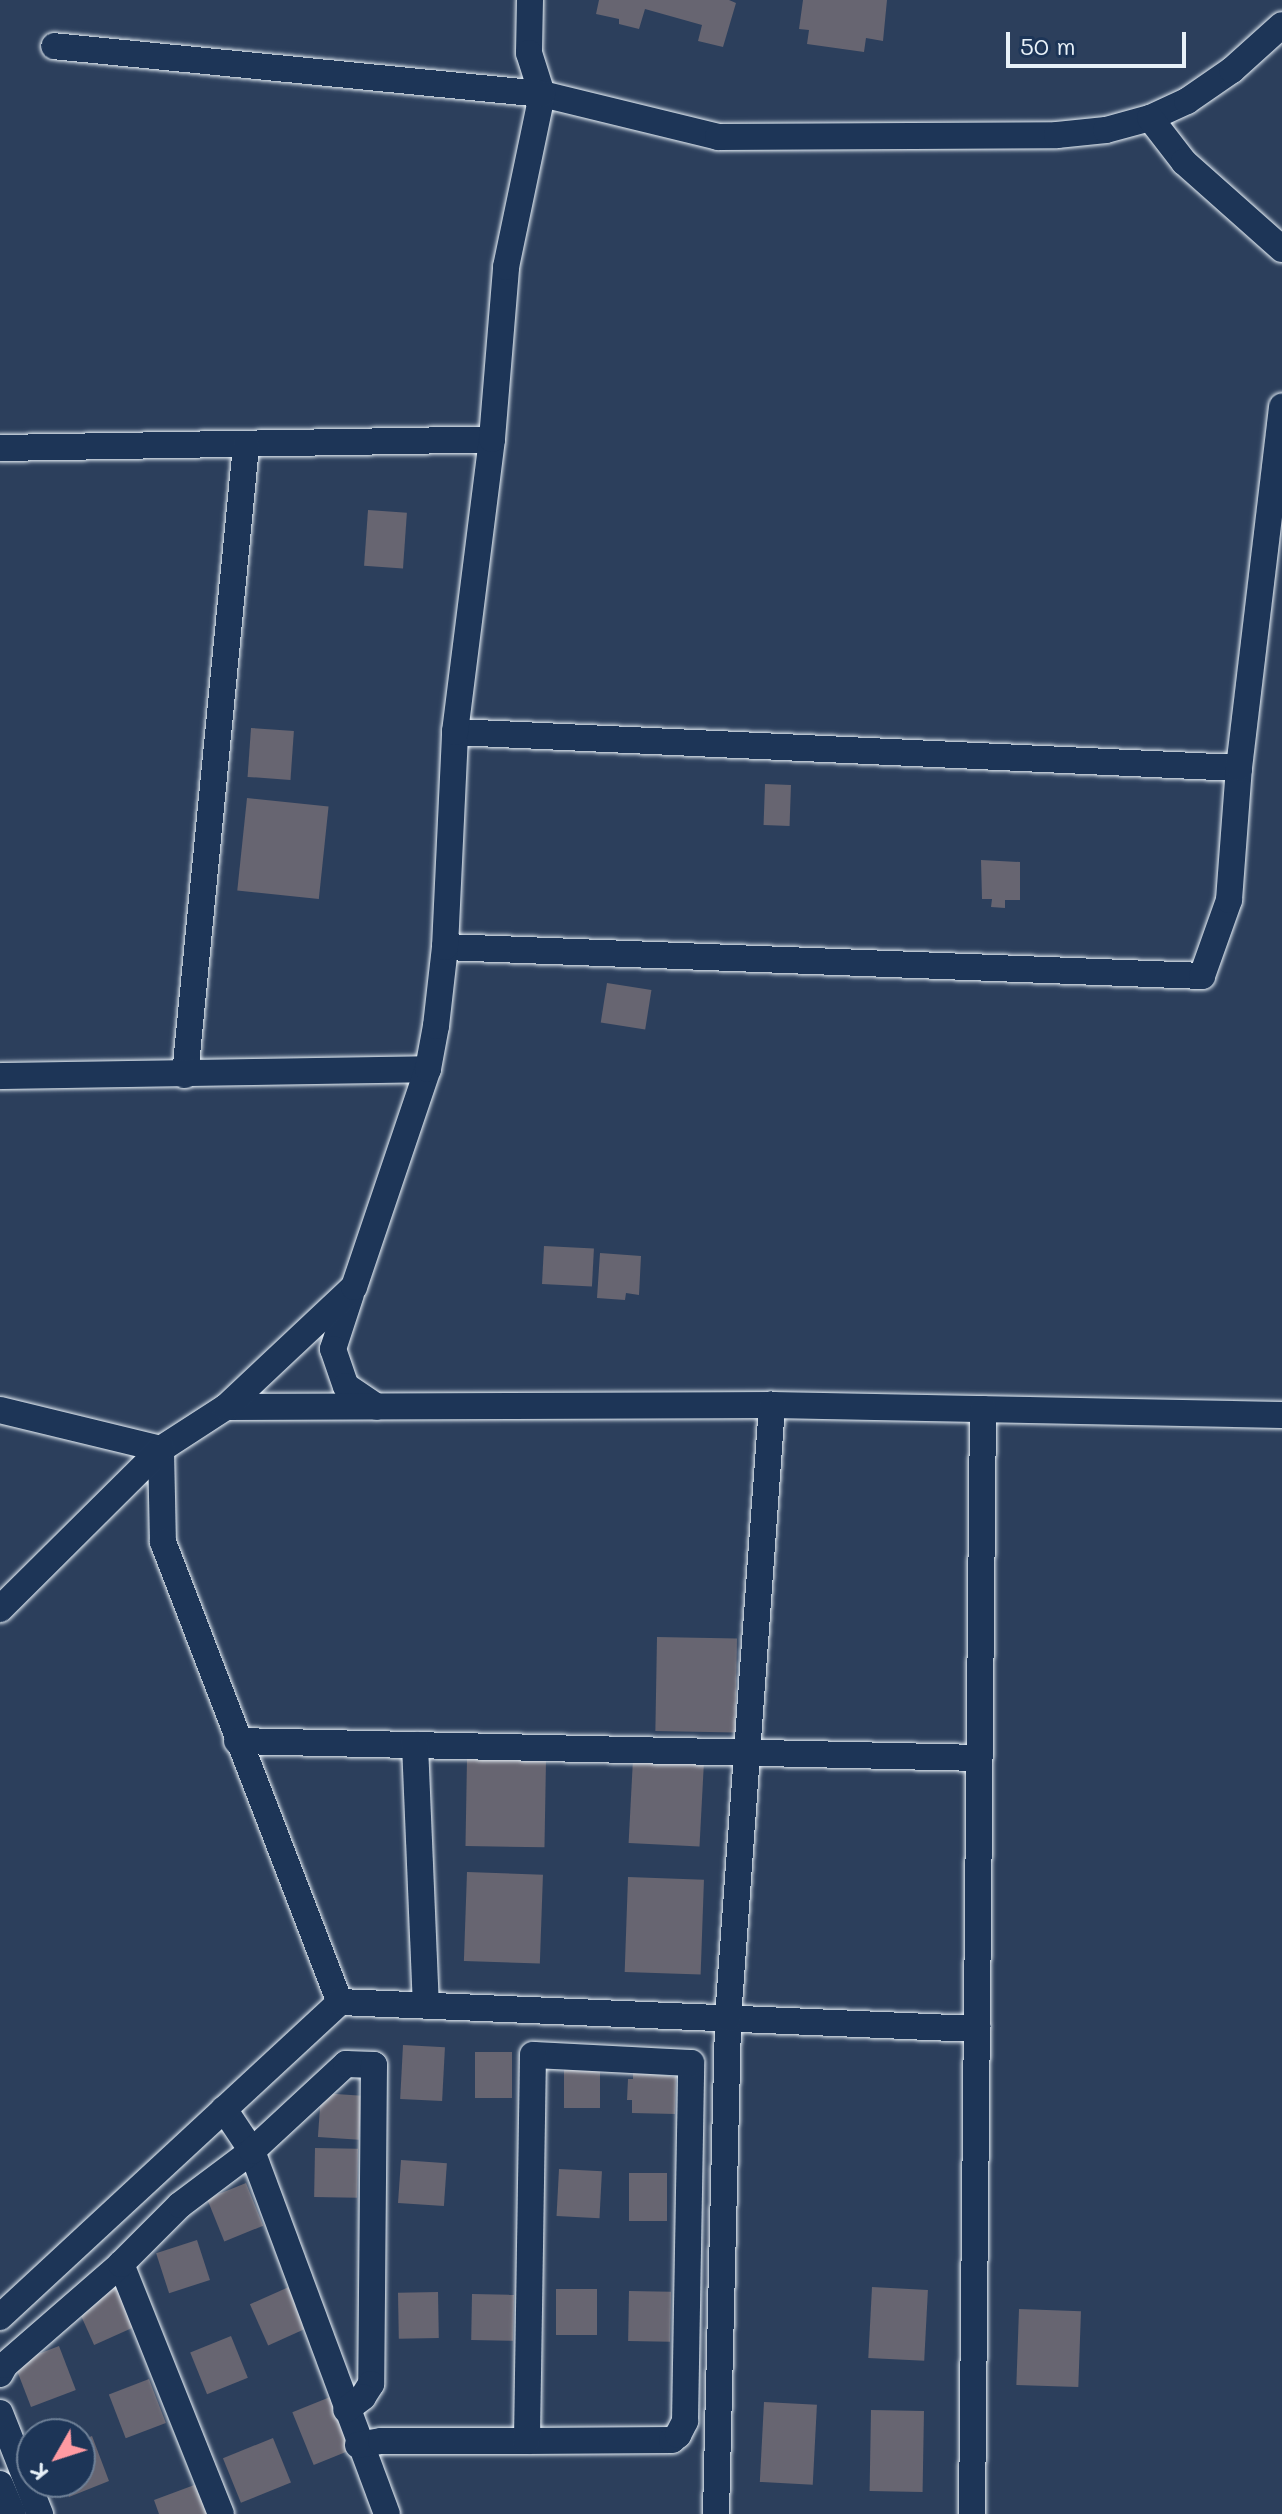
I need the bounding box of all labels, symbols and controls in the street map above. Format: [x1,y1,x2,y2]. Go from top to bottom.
scale bar [1010,16,1190,66]
text: 50 m [1020,30,1076,61]
north arrow [16,2418,96,2498]
text: K [23,2457,54,2487]

